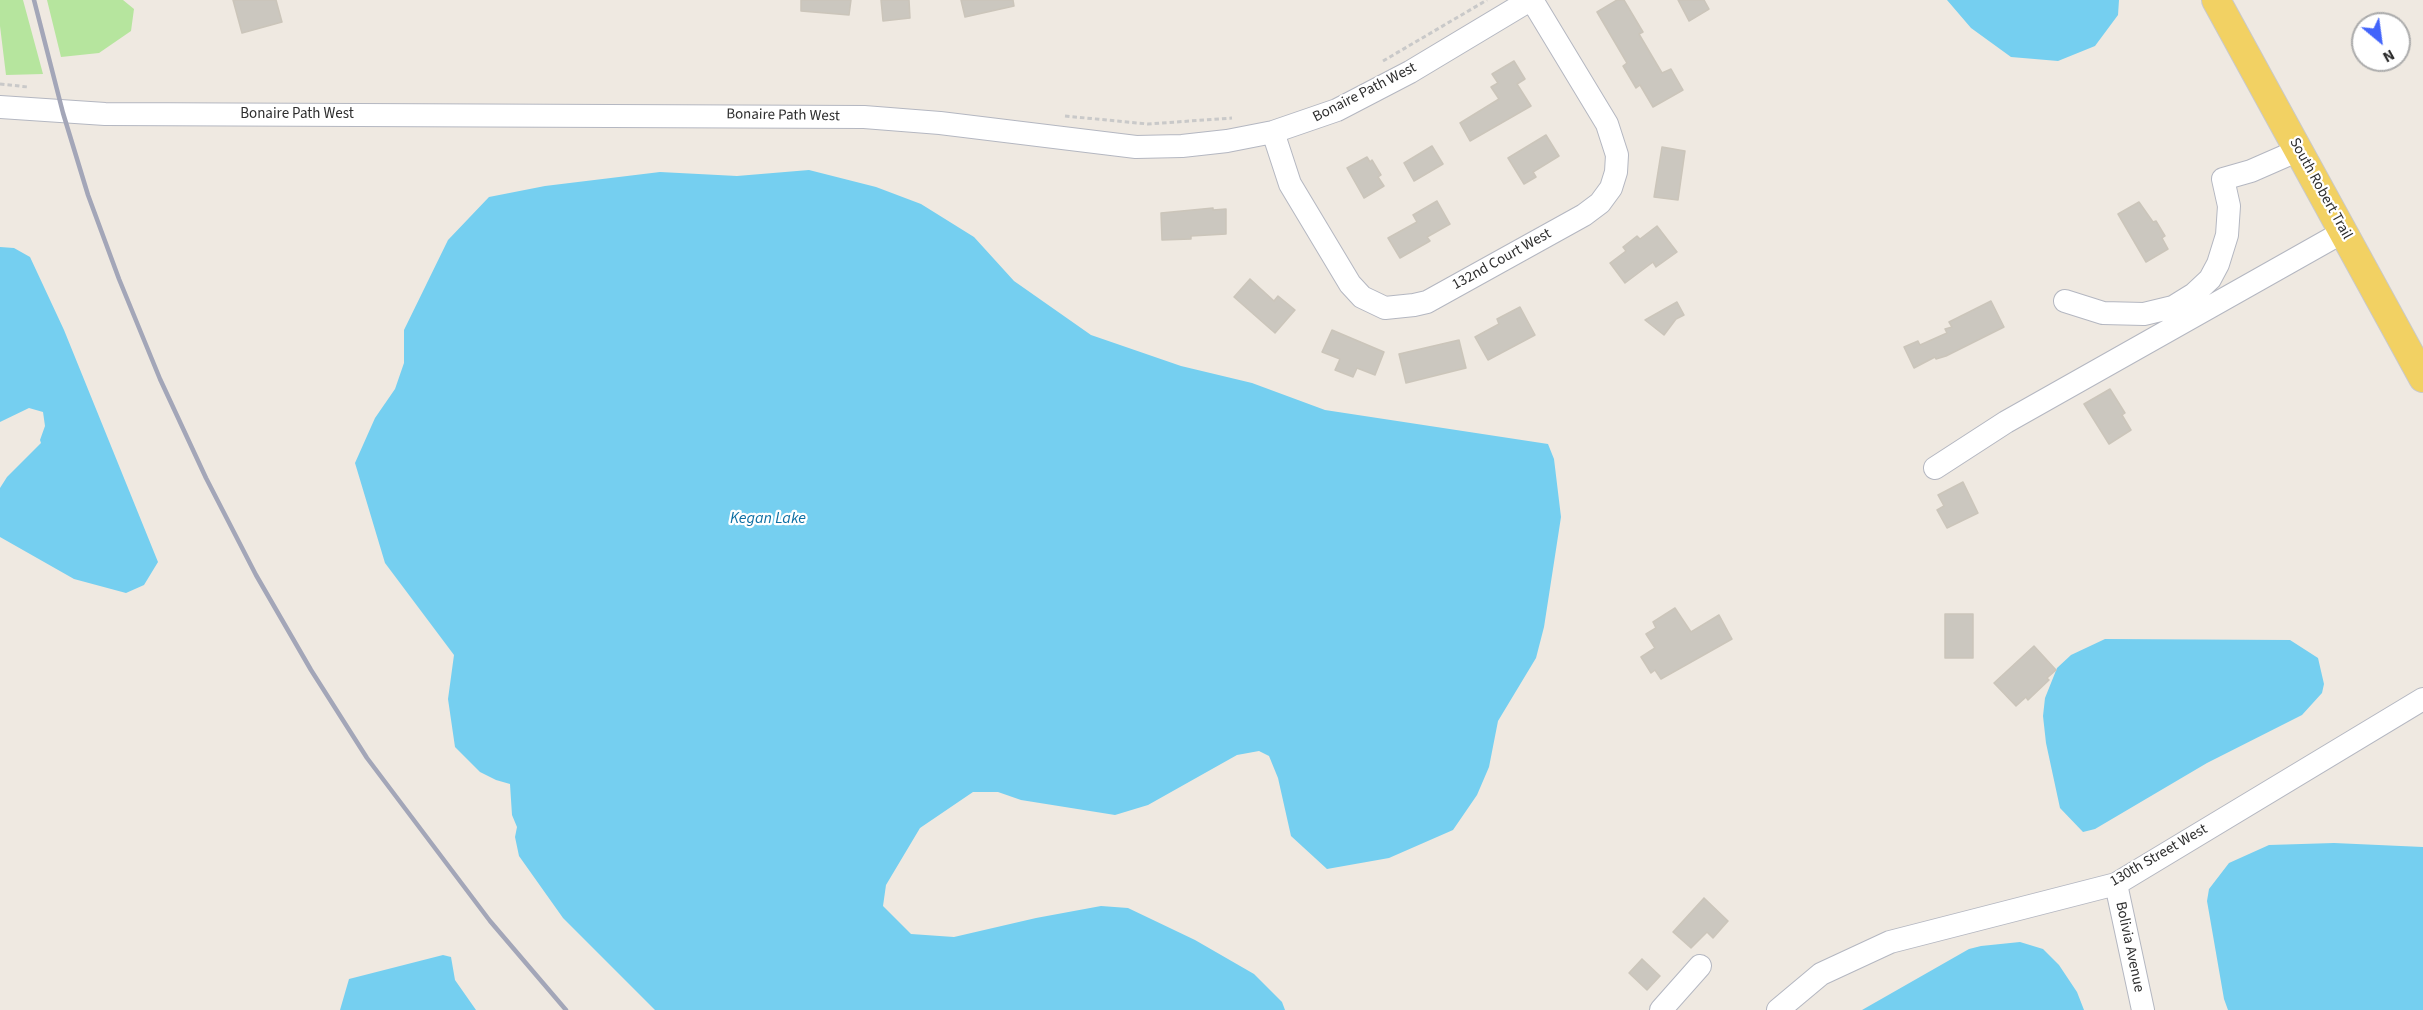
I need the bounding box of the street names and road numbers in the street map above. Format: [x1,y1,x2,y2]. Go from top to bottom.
street label: Bonaire Path West [1310,59,1420,127]
street label: Bonaire Path West [240,106,354,124]
street label: Bonaire Path West [726,106,840,126]
street label: South Robert Trail [2285,135,2355,243]
street label: 132nd Court West [1449,225,1555,295]
street label: 130th Street West [2107,821,2211,891]
street label: Bolivia Avenue [2111,900,2147,994]

